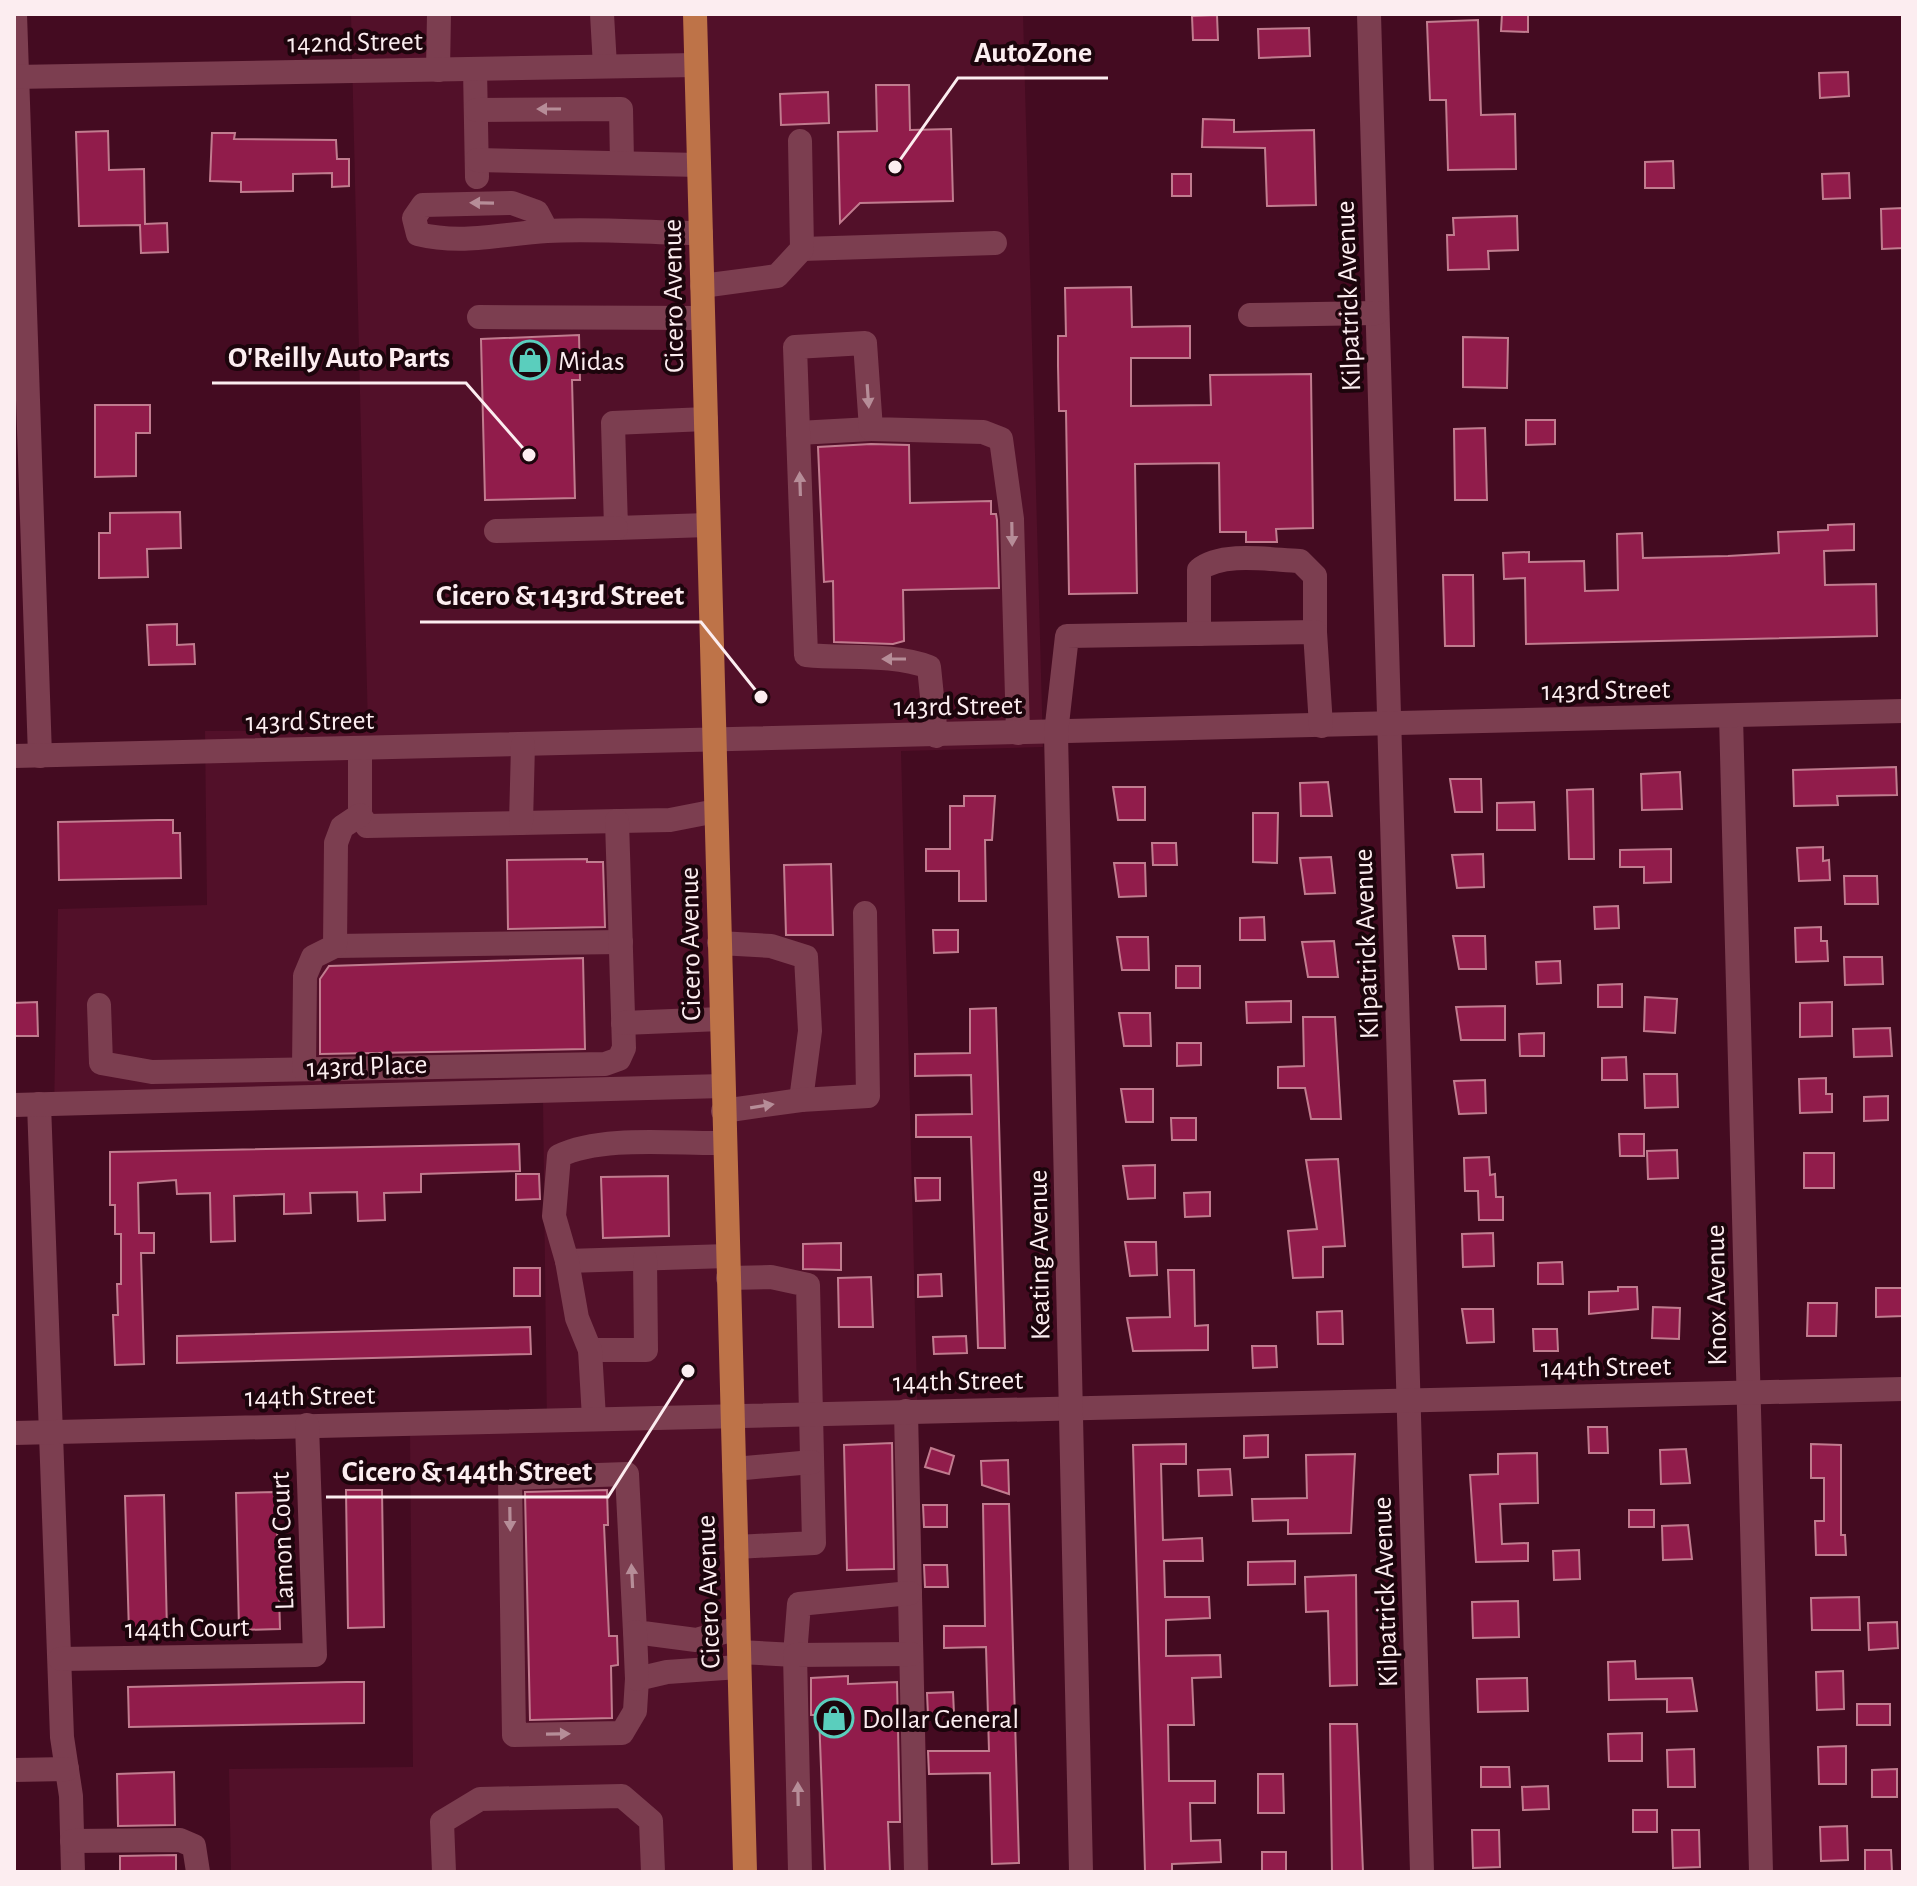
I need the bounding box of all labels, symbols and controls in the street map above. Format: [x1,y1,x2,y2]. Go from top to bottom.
callout: AutoZone [958,24,1108,78]
street label: 142nd Street [287,28,423,58]
text: AutoZone [974,38,1092,68]
one-way arrow [536,103,561,116]
one-way arrow [469,197,494,209]
street label: Kilpatrick Avenue [1332,200,1366,392]
street label: Cicero Avenue [659,219,689,373]
callout: O'Reilly Auto Parts [212,329,466,383]
shop icon: Midas [509,339,551,381]
text: O'Reilly Auto Parts [228,343,450,373]
place label: Midas [558,348,625,376]
one-way arrow [862,384,875,409]
one-way arrow [793,471,806,496]
one-way arrow [1006,522,1018,547]
callout: Cicero & 143rd Street [420,568,701,622]
text: Cicero & 143rd Street [436,581,684,611]
one-way arrow [881,653,906,665]
street label: 143rd Street [1541,676,1671,706]
street label: 143rd Street [893,692,1023,722]
street label: 143rd Street [245,707,375,737]
street label: Kilpatrick Avenue [1350,848,1384,1040]
street label: Cicero Avenue [676,867,706,1021]
street label: 143rd Place [306,1051,428,1083]
one-way arrow [750,1099,775,1111]
street label: Keating Avenue [1025,1169,1055,1340]
street label: Knox Avenue [1702,1224,1732,1366]
street label: 144th Street [1541,1353,1672,1383]
street label: 144th Street [893,1367,1024,1397]
street label: 144th Street [245,1382,376,1412]
callout: Cicero & 144th Street [326,1443,608,1497]
text: Cicero & 144th Street [342,1457,592,1487]
street label: Lamon Court [267,1471,299,1611]
street label: Kilpatrick Avenue [1369,1496,1403,1688]
one-way arrow [504,1507,517,1532]
street label: Cicero Avenue [692,1514,726,1669]
one-way arrow [626,1563,639,1588]
street label: 144th Court [125,1614,250,1644]
shop icon: Dollar General [813,1697,855,1739]
place label: Dollar General [862,1706,1019,1734]
one-way arrow [546,1728,571,1740]
one-way arrow [792,1781,805,1806]

